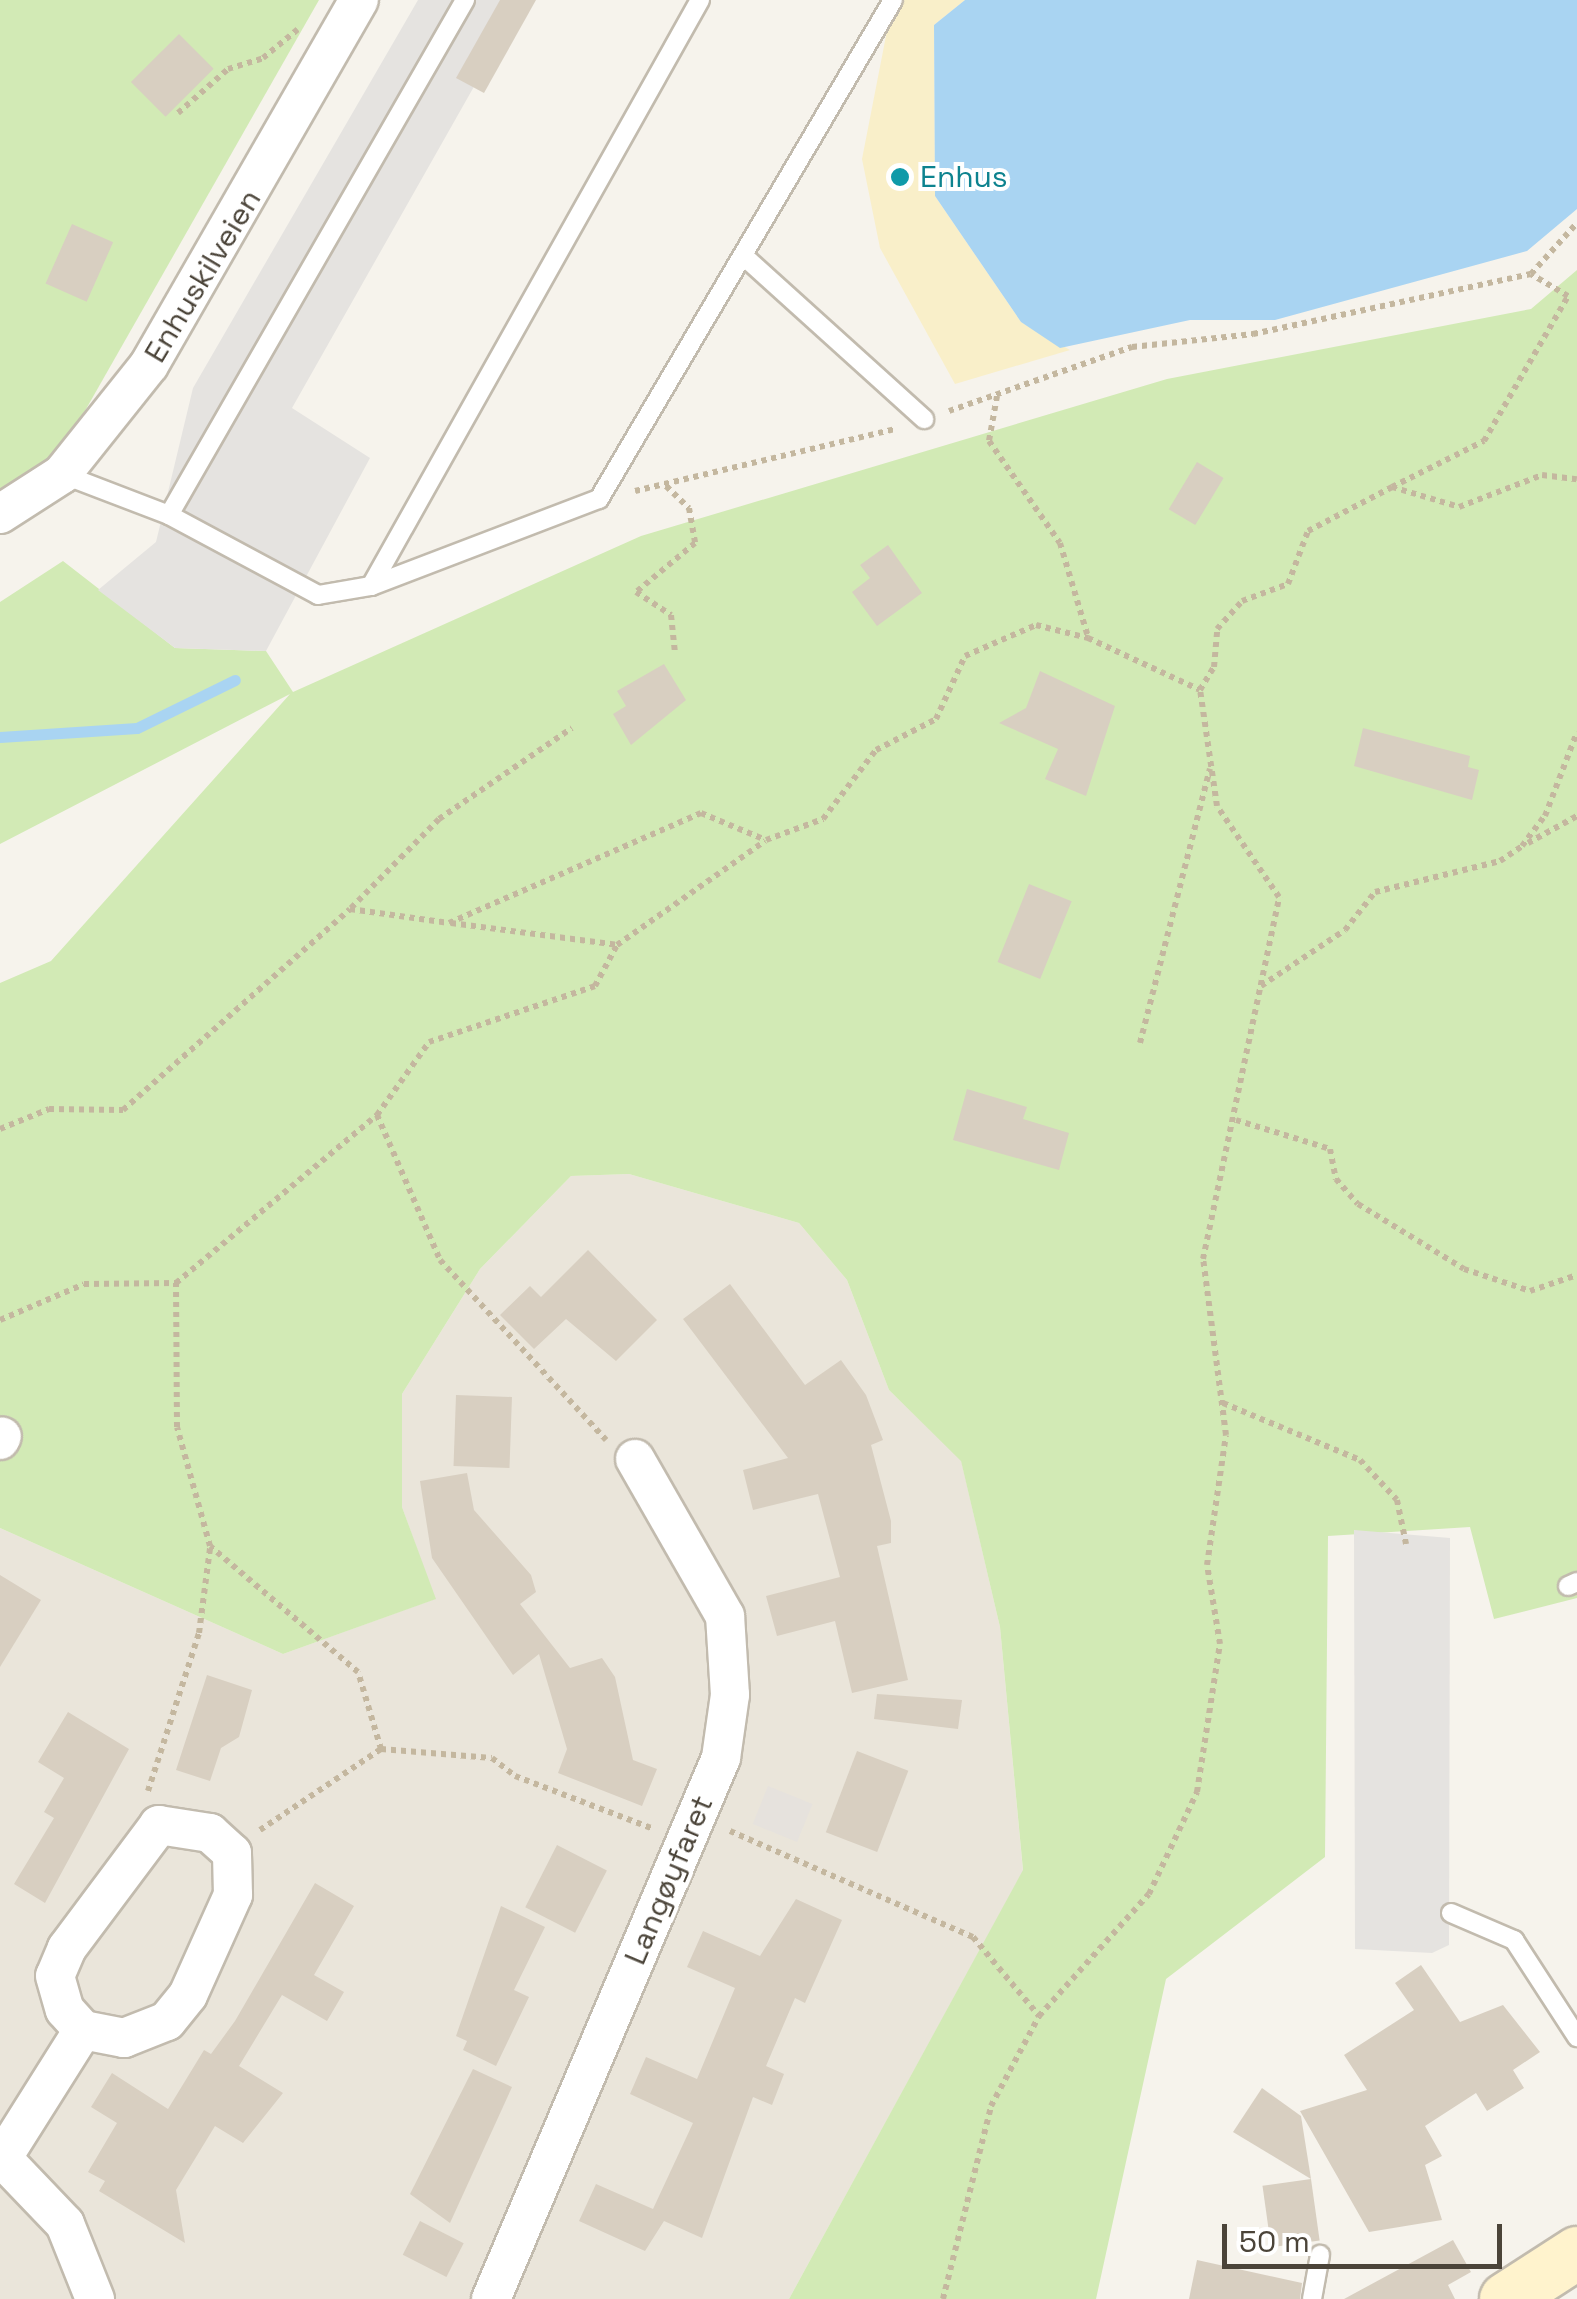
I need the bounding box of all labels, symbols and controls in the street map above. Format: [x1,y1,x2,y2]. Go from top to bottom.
place label: Enhus [920,159,1008,195]
marker: Enhus [889,166,911,188]
street label: Enhuskilveien [137,183,269,369]
street label: Langøyfaret [617,1790,721,1970]
scale bar [1227,2204,1507,2266]
text: 50 m [1239,2222,1310,2261]

